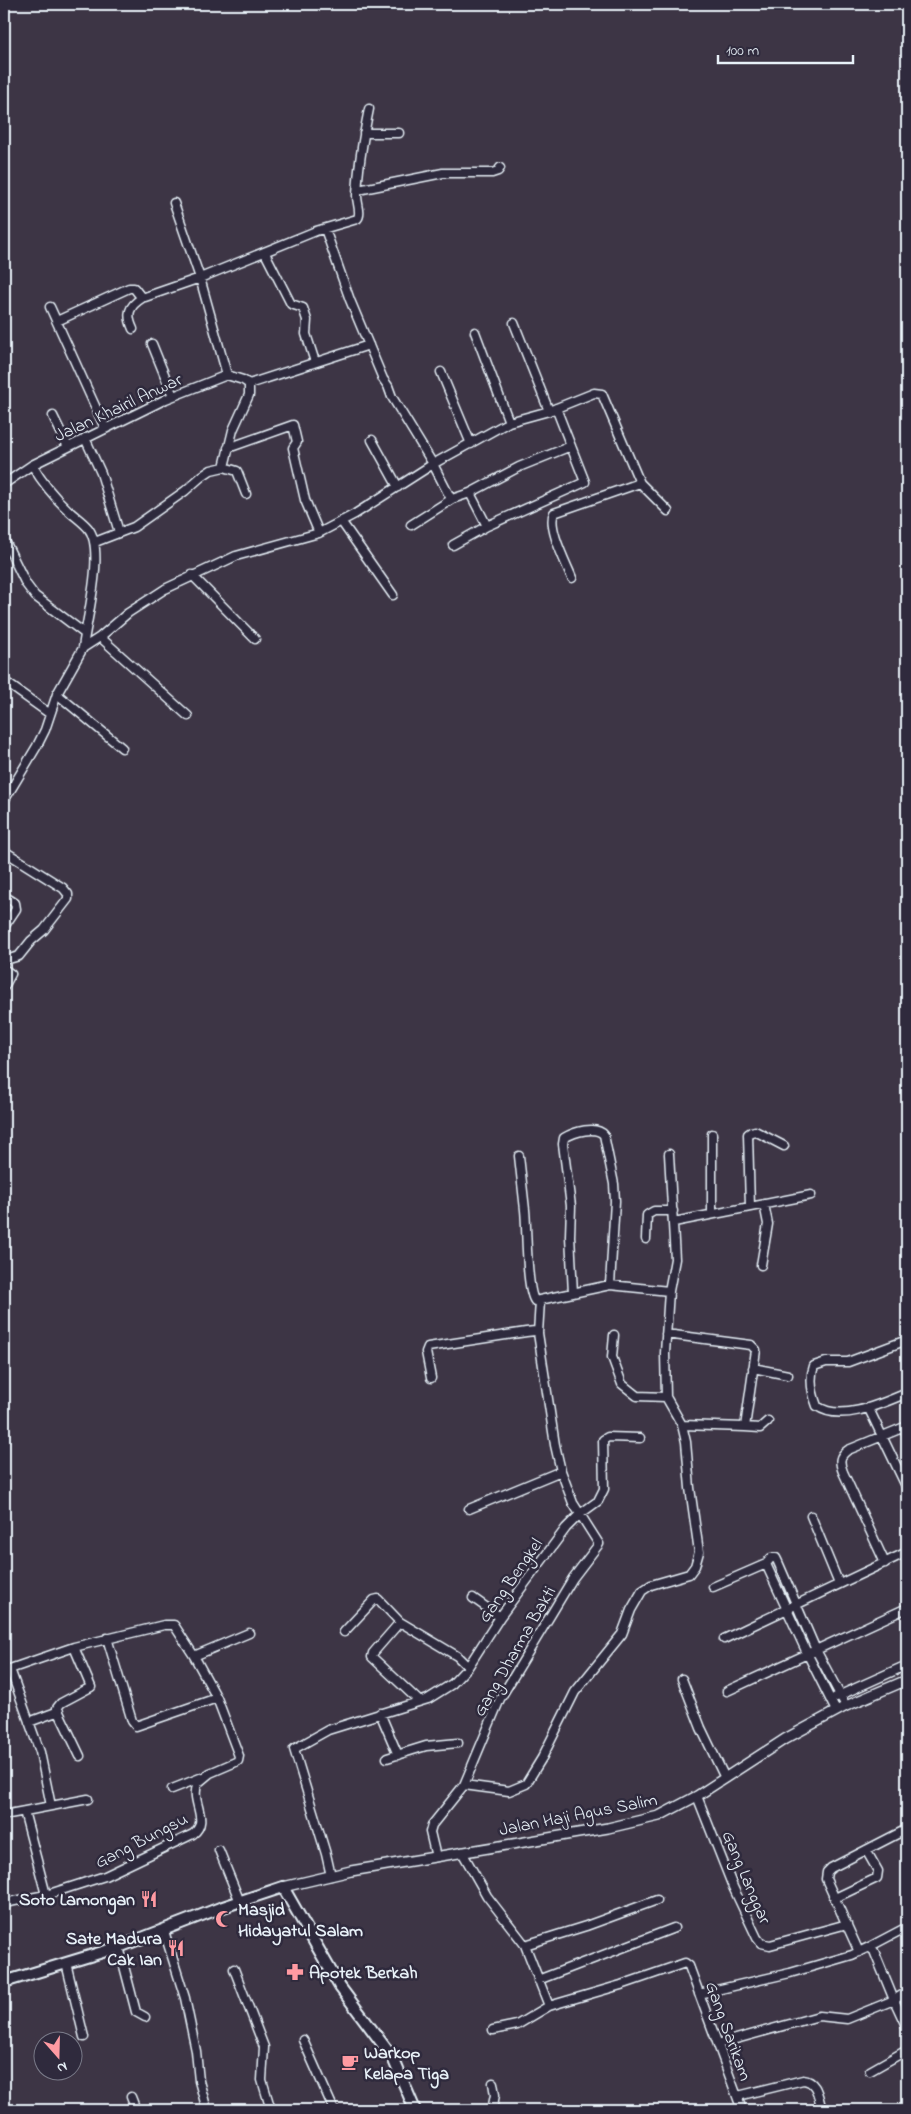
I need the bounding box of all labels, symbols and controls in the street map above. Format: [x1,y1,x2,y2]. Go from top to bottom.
scale bar [718,32,854,64]
text: 100 m [726,40,759,62]
street label: Jalan Khairil Anwar [51,368,187,450]
street label: Gang Bengkel [473,1534,551,1629]
street label: Gang Dharma Bakti [468,1582,565,1723]
street label: Jalan Haji Agus Salim [497,1788,660,1845]
street label: Gang Bungsu [91,1807,193,1877]
street label: Gang Langgar [713,1827,777,1929]
place label: Soto Lamongan [19,1888,135,1915]
restaurant icon: Soto Lamongan [139,1889,159,1909]
place label: Masjid Hidayatul Salam [238,1898,363,1946]
mosque icon: Masjid Hidayatul Salam [214,1909,234,1929]
place label: Sate Madura Cak Ian [66,1927,162,1974]
restaurant icon: Sate Madura Cak Ian [166,1938,186,1958]
place label: Apotek Berkah [309,1961,418,1987]
pharmacy icon: Apotek Berkah [285,1962,305,1982]
street label: Gang Sarikam [696,1978,757,2085]
north arrow [32,2032,82,2082]
place label: Warkop Kelapa Tiga [364,2041,449,2089]
cafe icon: Warkop Kelapa Tiga [340,2052,360,2072]
text: N [54,2055,70,2078]

